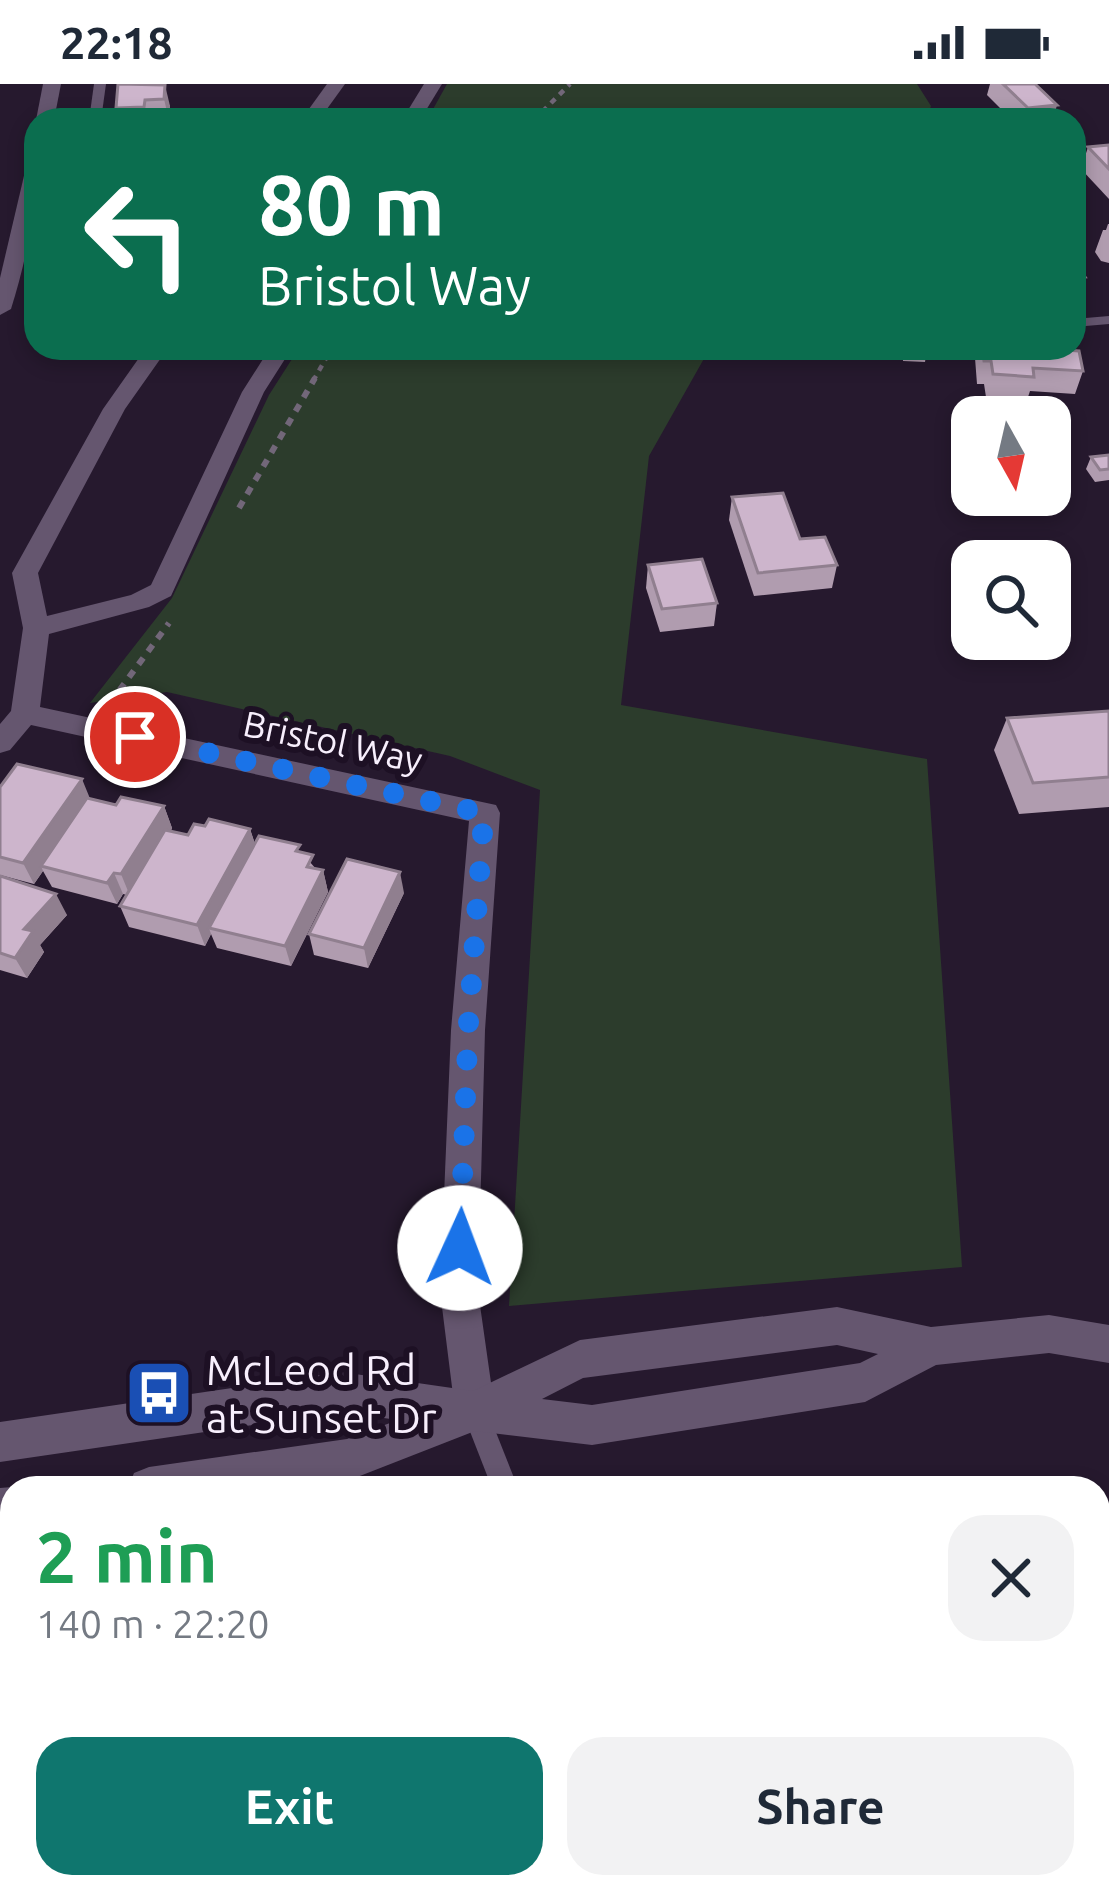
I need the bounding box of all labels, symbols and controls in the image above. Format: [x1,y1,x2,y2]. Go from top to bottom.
text: 22:18 [60,17,173,68]
icon: left [60,156,216,312]
text: 80 m [258,157,445,251]
text: Bristol Way [258,255,531,315]
north arrow [951,396,1071,516]
map controls [951,396,1071,660]
button: search [951,540,1071,660]
pin [84,686,186,788]
street label: Bristol Way [240,702,426,780]
icon: arrive [102,704,168,770]
position arrow [397,1185,523,1311]
place label: McLeod Rd at Sunset Dr [206,1346,437,1441]
bus stop icon: McLeod Rd at Sunset Dr [124,1358,194,1428]
button: close [948,1515,1074,1641]
text: 2 min [36,1516,218,1597]
text: 140 m · 22:20 [36,1602,270,1645]
button: Exit [36,1737,543,1875]
button: Share [567,1737,1074,1875]

